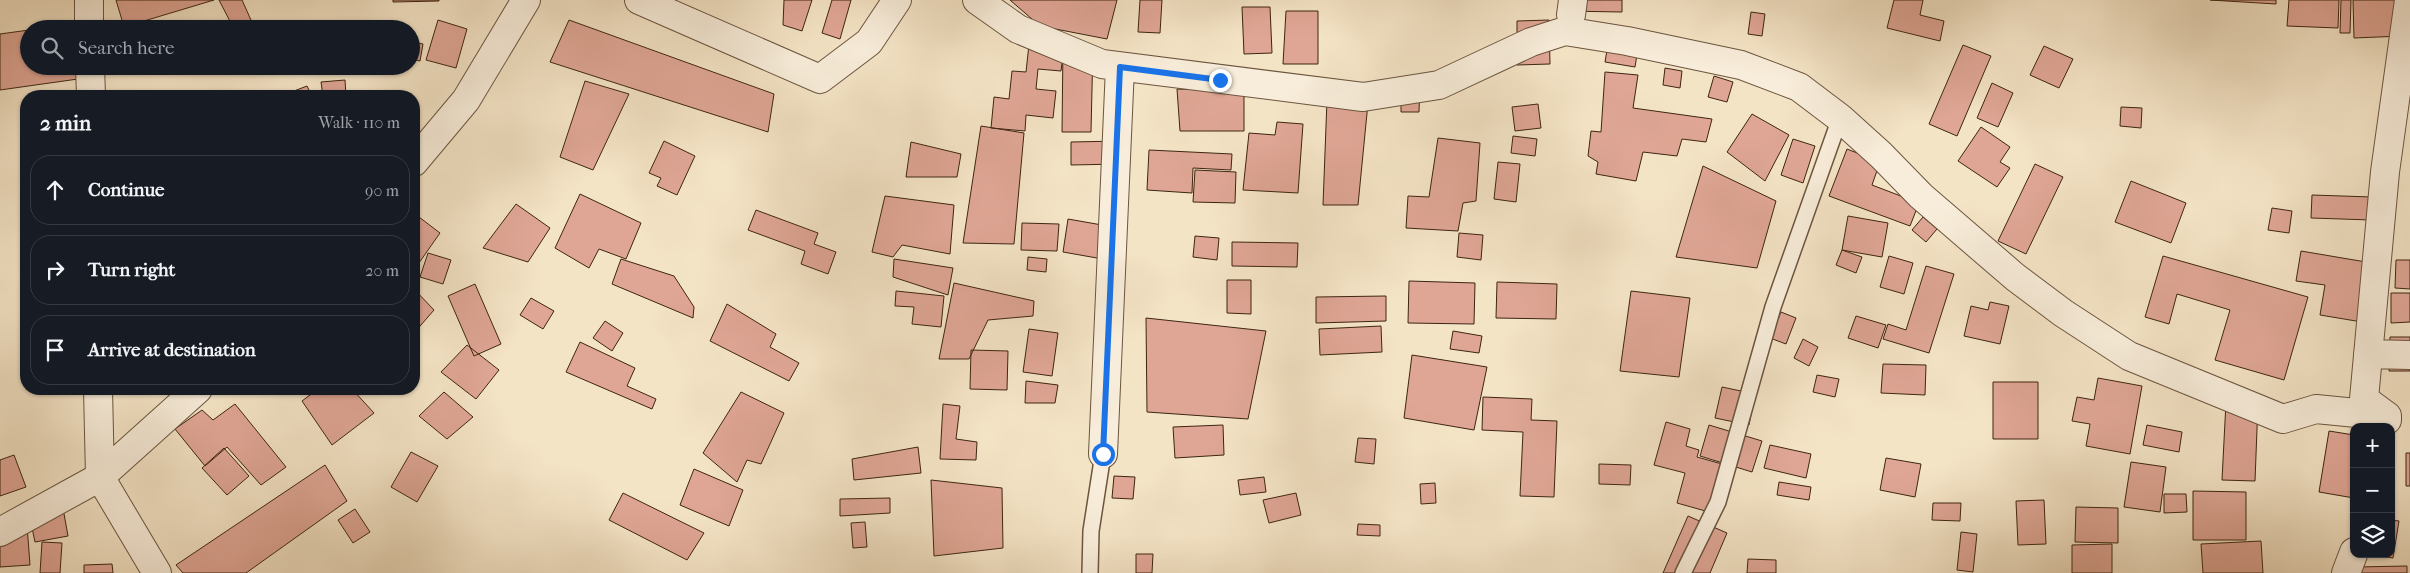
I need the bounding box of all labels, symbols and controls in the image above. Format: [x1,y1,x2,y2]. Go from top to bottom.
search box [20,20,420,75]
icon: search [38,34,66,62]
text: Search here [78,37,174,59]
route end [1209,69,1232,92]
text: 2 min [40,111,91,135]
text: Walk · 110 m [318,113,400,132]
icon: ahead [41,176,69,204]
text: Continue [88,179,164,201]
text: 90 m [365,181,399,200]
icon: right [41,256,69,284]
text: Turn right [88,259,175,281]
text: 20 m [365,261,399,280]
icon: arrive [41,336,69,364]
text: Arrive at destination [88,339,256,361]
map controls [2350,423,2395,558]
button: + [2350,423,2395,468]
route start [1092,443,1115,466]
button: − [2350,468,2395,513]
button: layers [2350,513,2395,558]

